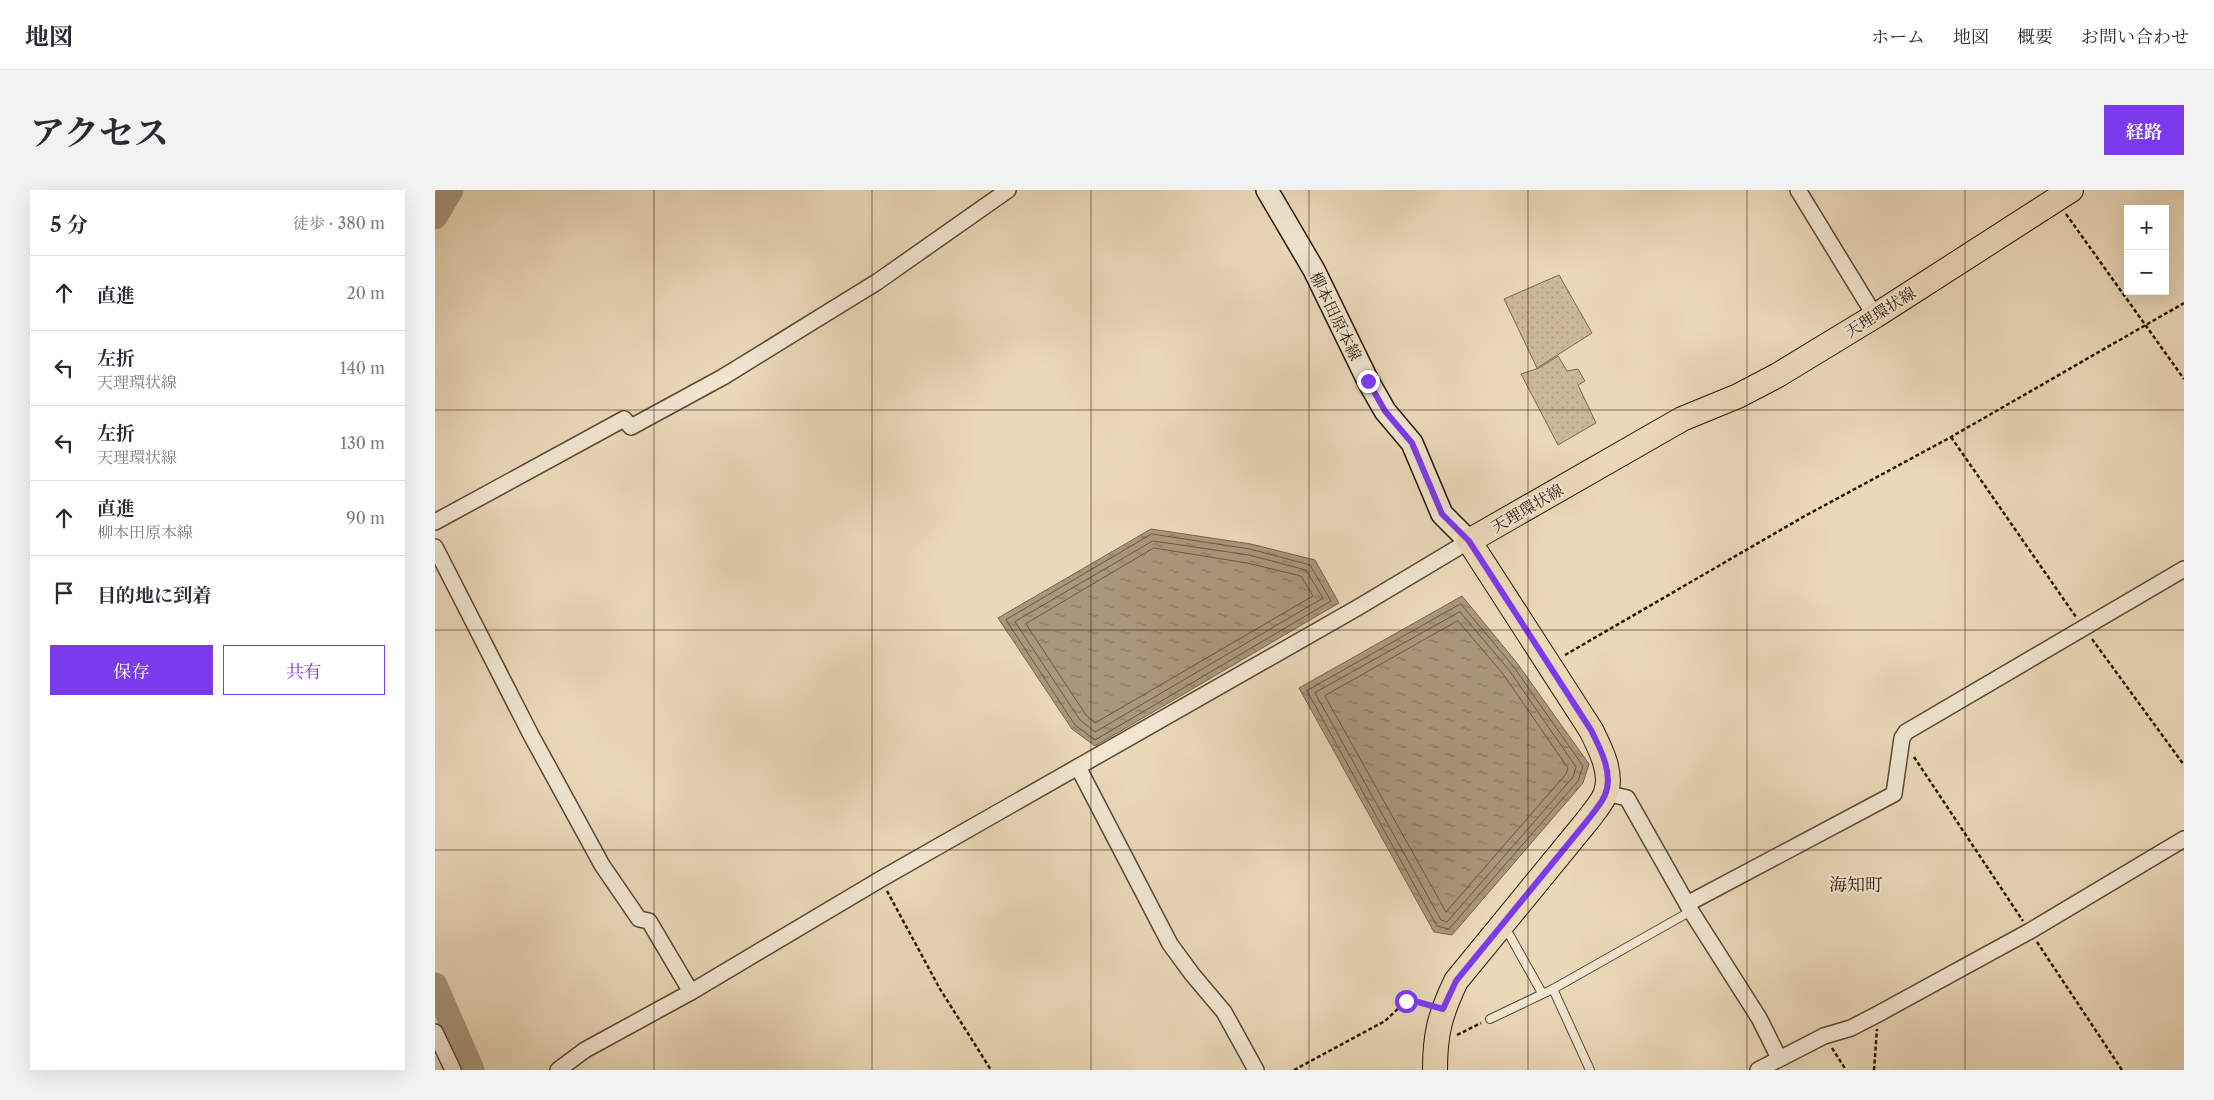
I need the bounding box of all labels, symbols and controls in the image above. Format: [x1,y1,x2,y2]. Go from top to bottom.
text: 地図 [25,22,73,51]
text: ホーム [1871,26,1925,48]
text: 地図 [1953,26,1989,48]
text: 概要 [2017,26,2053,48]
text: お問い合わせ [2081,26,2189,48]
button: 経路 [2104,105,2184,155]
text: アクセス [30,111,169,154]
map controls [2124,205,2169,295]
button: + [2124,205,2169,250]
text: 5 分 [50,212,88,237]
text: 徒歩 · 380 m [292,213,385,233]
button: − [2124,250,2169,295]
street label: 柳本田原本線 [1306,268,1366,364]
icon: ahead [50,279,78,307]
street label: 天理環状線 [1841,282,1919,342]
text: 20 m [346,283,385,303]
text: 直進 [97,284,135,307]
text: 左折 [97,347,135,370]
icon: left [50,354,78,382]
text: 140 m [340,358,385,378]
route end [1357,370,1380,393]
text: 天理環状線 [97,372,177,392]
text: 左折 [97,422,135,445]
icon: left [50,429,78,457]
text: 130 m [340,433,385,453]
text: 天理環状線 [97,447,177,467]
street label: 天理環状線 [1487,479,1567,537]
text: 直進 [97,497,135,520]
icon: ahead [50,504,78,532]
text: 90 m [346,508,385,528]
text: 柳本田原本線 [97,522,193,542]
icon: arrive [50,579,78,607]
text: 目的地に到着 [97,584,211,607]
button: 保存 [50,645,213,695]
button: 共有 [223,645,385,695]
district label: 海知町 [1829,874,1883,896]
route start [1395,990,1418,1013]

